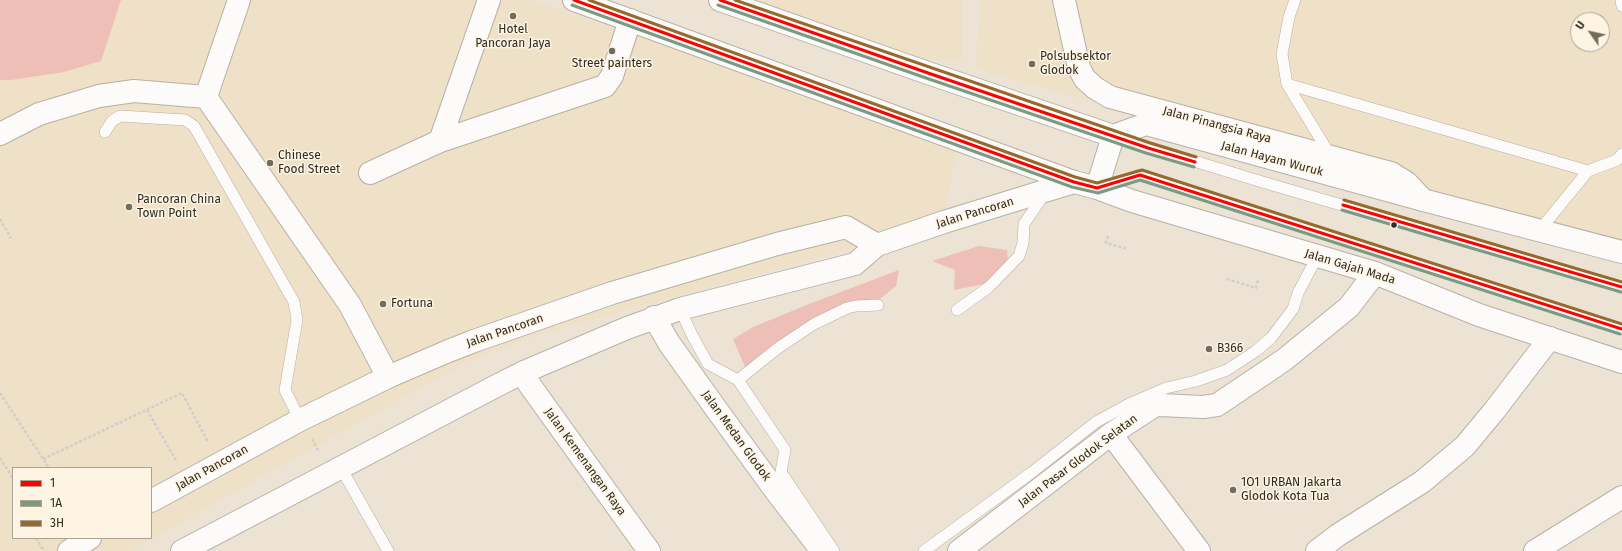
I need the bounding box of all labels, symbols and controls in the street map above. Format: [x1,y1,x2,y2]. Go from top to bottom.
marker: Hotel Pancoran Jaya [508,11,518,21]
north arrow [1570,12,1610,52]
text: U [1573,19,1588,32]
place label: Hotel Pancoran Jaya [475,23,551,51]
marker: Street painters [607,46,617,56]
place label: Polsubsektor Glodok [1040,50,1111,78]
place label: Street painters [572,57,652,71]
marker: Polsubsektor Glodok [1027,59,1037,69]
street label: Jalan Pinangsia Raya [1161,104,1273,146]
street label: Jalan Hayam Wuruk [1219,138,1325,180]
place label: Chinese Food Street [278,149,340,177]
marker: Chinese Food Street [265,158,275,168]
place label: Pancoran China Town Point [137,193,221,221]
street label: Jalan Pancoran [934,194,1016,232]
marker: Pancoran China Town Point [124,202,134,212]
unlabelled marker [1389,220,1399,230]
street label: Jalan Gajah Mada [1303,246,1397,288]
place label: Fortuna [391,297,433,311]
marker: Fortuna [378,299,388,309]
street label: Jalan Pancoran [465,311,545,351]
place label: B366 [1217,342,1243,356]
marker: B366 [1204,344,1214,354]
street label: Jalan Medan Glodok [698,388,774,484]
street label: Jalan Kemenangan Raya [541,405,629,519]
street label: Jalan Pasar Glodok Selatan [1016,412,1140,510]
street label: Jalan Pancoran [173,442,251,494]
legend [12,467,152,539]
text: 1 [50,476,55,490]
place label: 1O1 URBAN Jakarta Glodok Kota Tua [1241,476,1342,504]
marker: 1O1 URBAN Jakarta Glodok Kota Tua [1228,485,1238,495]
text: 1A [50,496,62,510]
text: 3H [50,516,64,530]

